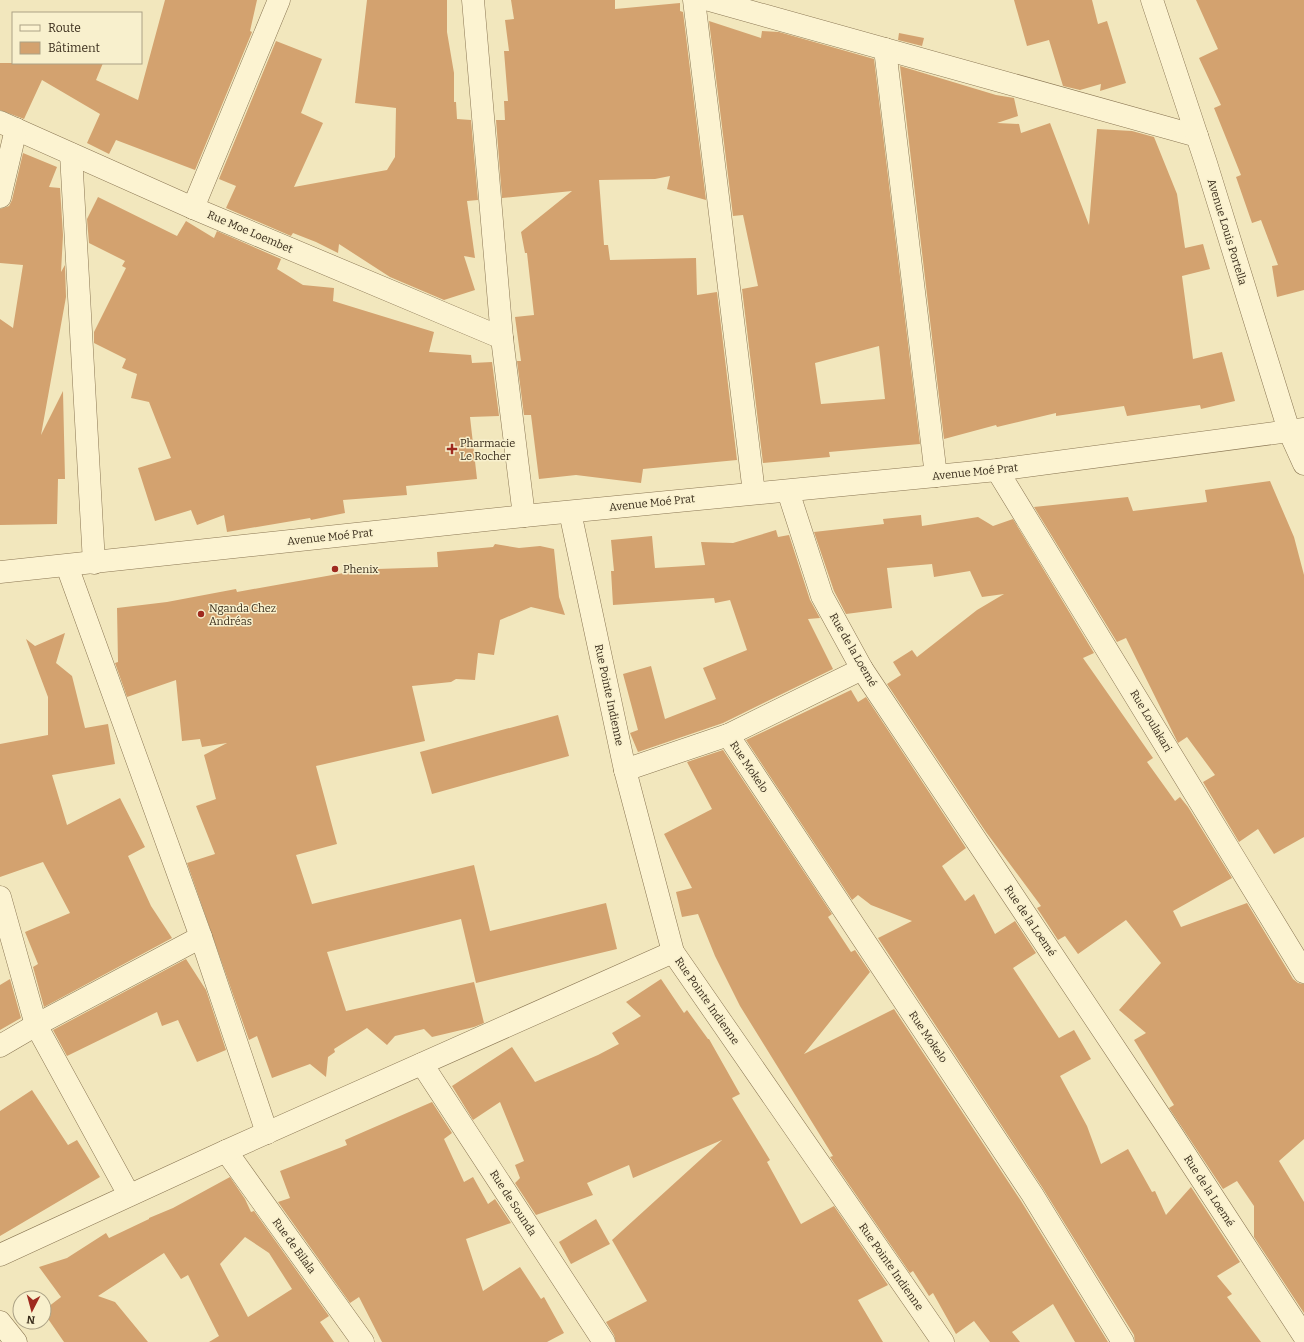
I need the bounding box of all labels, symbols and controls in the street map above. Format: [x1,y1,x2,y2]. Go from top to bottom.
legend [12,12,142,64]
text: Route [48,21,81,35]
text: Bâtiment [48,41,101,55]
street label: Avenue Louis Portella [1205,177,1249,287]
street label: Rue Moe Loembet [205,208,295,256]
place label: Pharmacie Le Rocher [460,437,515,463]
marker: Pharmacie Le Rocher [447,444,457,454]
street label: Avenue Moé Prat [932,461,1018,483]
street label: Avenue Moé Prat [609,492,695,514]
street label: Avenue Moé Prat [287,526,373,548]
place label: Phenix [343,563,378,576]
marker: Phenix [330,564,340,574]
place label: Nganda Chez Andréas [209,602,276,628]
marker: Nganda Chez Andréas [196,609,206,619]
street label: Rue de la Loemé [827,611,879,689]
street label: Rue Pointe Indienne [592,643,626,747]
street label: Rue Loulakari [1127,688,1175,755]
street label: Rue Mokelo [727,739,771,795]
street label: Rue de la Loemé [1001,883,1059,959]
street label: Rue Pointe Indienne [672,955,742,1047]
street label: Rue Mokelo [906,1009,950,1065]
street label: Rue de la Loemé [1181,1153,1237,1229]
street label: Rue de Sounda [487,1168,539,1238]
street label: Rue de Bilala [270,1216,318,1276]
street label: Rue Pointe Indienne [856,1221,926,1313]
north arrow [12,1290,52,1330]
text: N [26,1312,36,1326]

